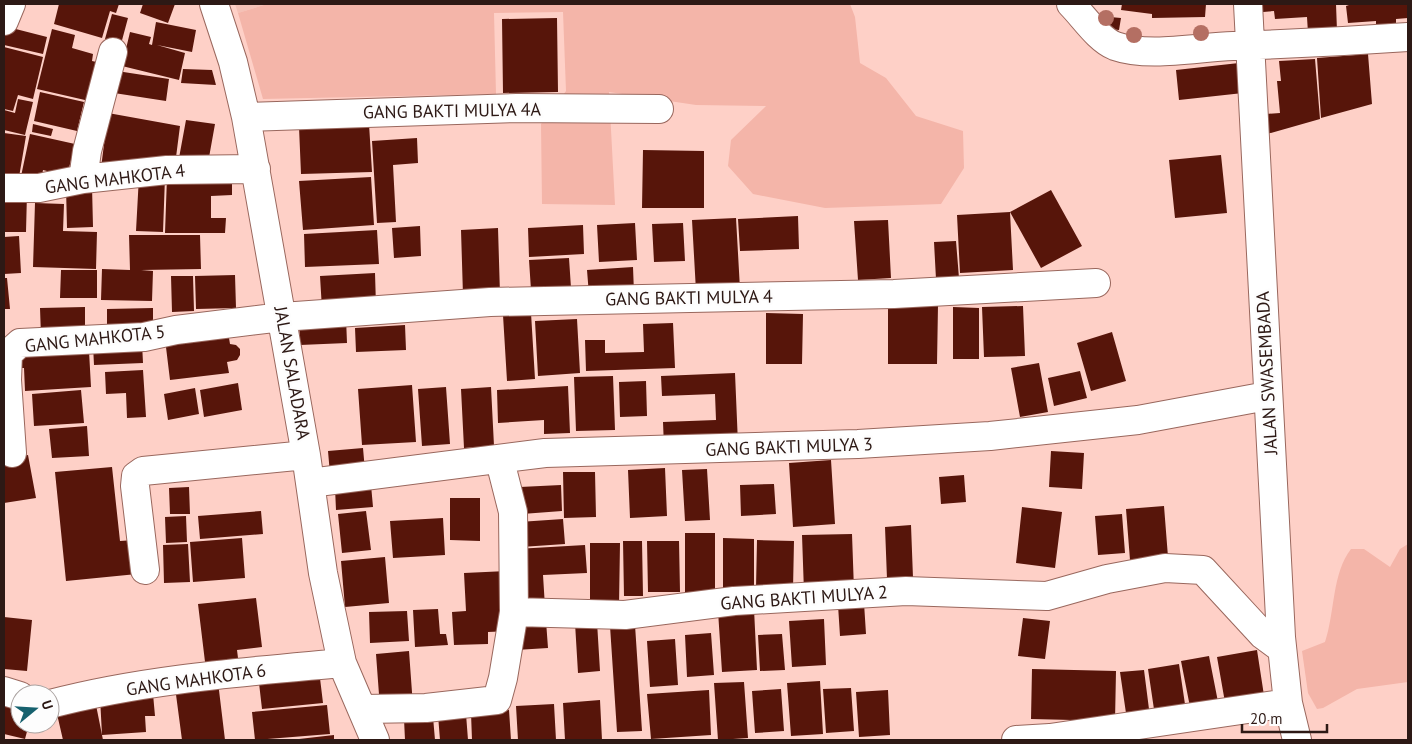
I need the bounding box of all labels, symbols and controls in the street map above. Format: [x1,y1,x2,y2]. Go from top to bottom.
street label: GANG BAKTI MULYA 4A [363,97,542,124]
street label: GANG MAHKOTA 4 [44,158,187,199]
street label: GANG BAKTI MULYA 4 [605,285,773,310]
street label: JALAN SWASEMBADA [1251,290,1282,456]
street label: JALAN SALADARA [269,303,316,442]
street label: GANG MAHKOTA 5 [24,320,166,357]
street label: GANG BAKTI MULYA 3 [705,432,873,461]
street label: GANG BAKTI MULYA 2 [720,580,888,615]
street label: GANG MAHKOTA 6 [124,658,267,701]
north arrow [10,684,60,734]
text: U [37,698,57,712]
scale bar [1242,702,1327,734]
text: 20 m [1250,709,1283,728]

